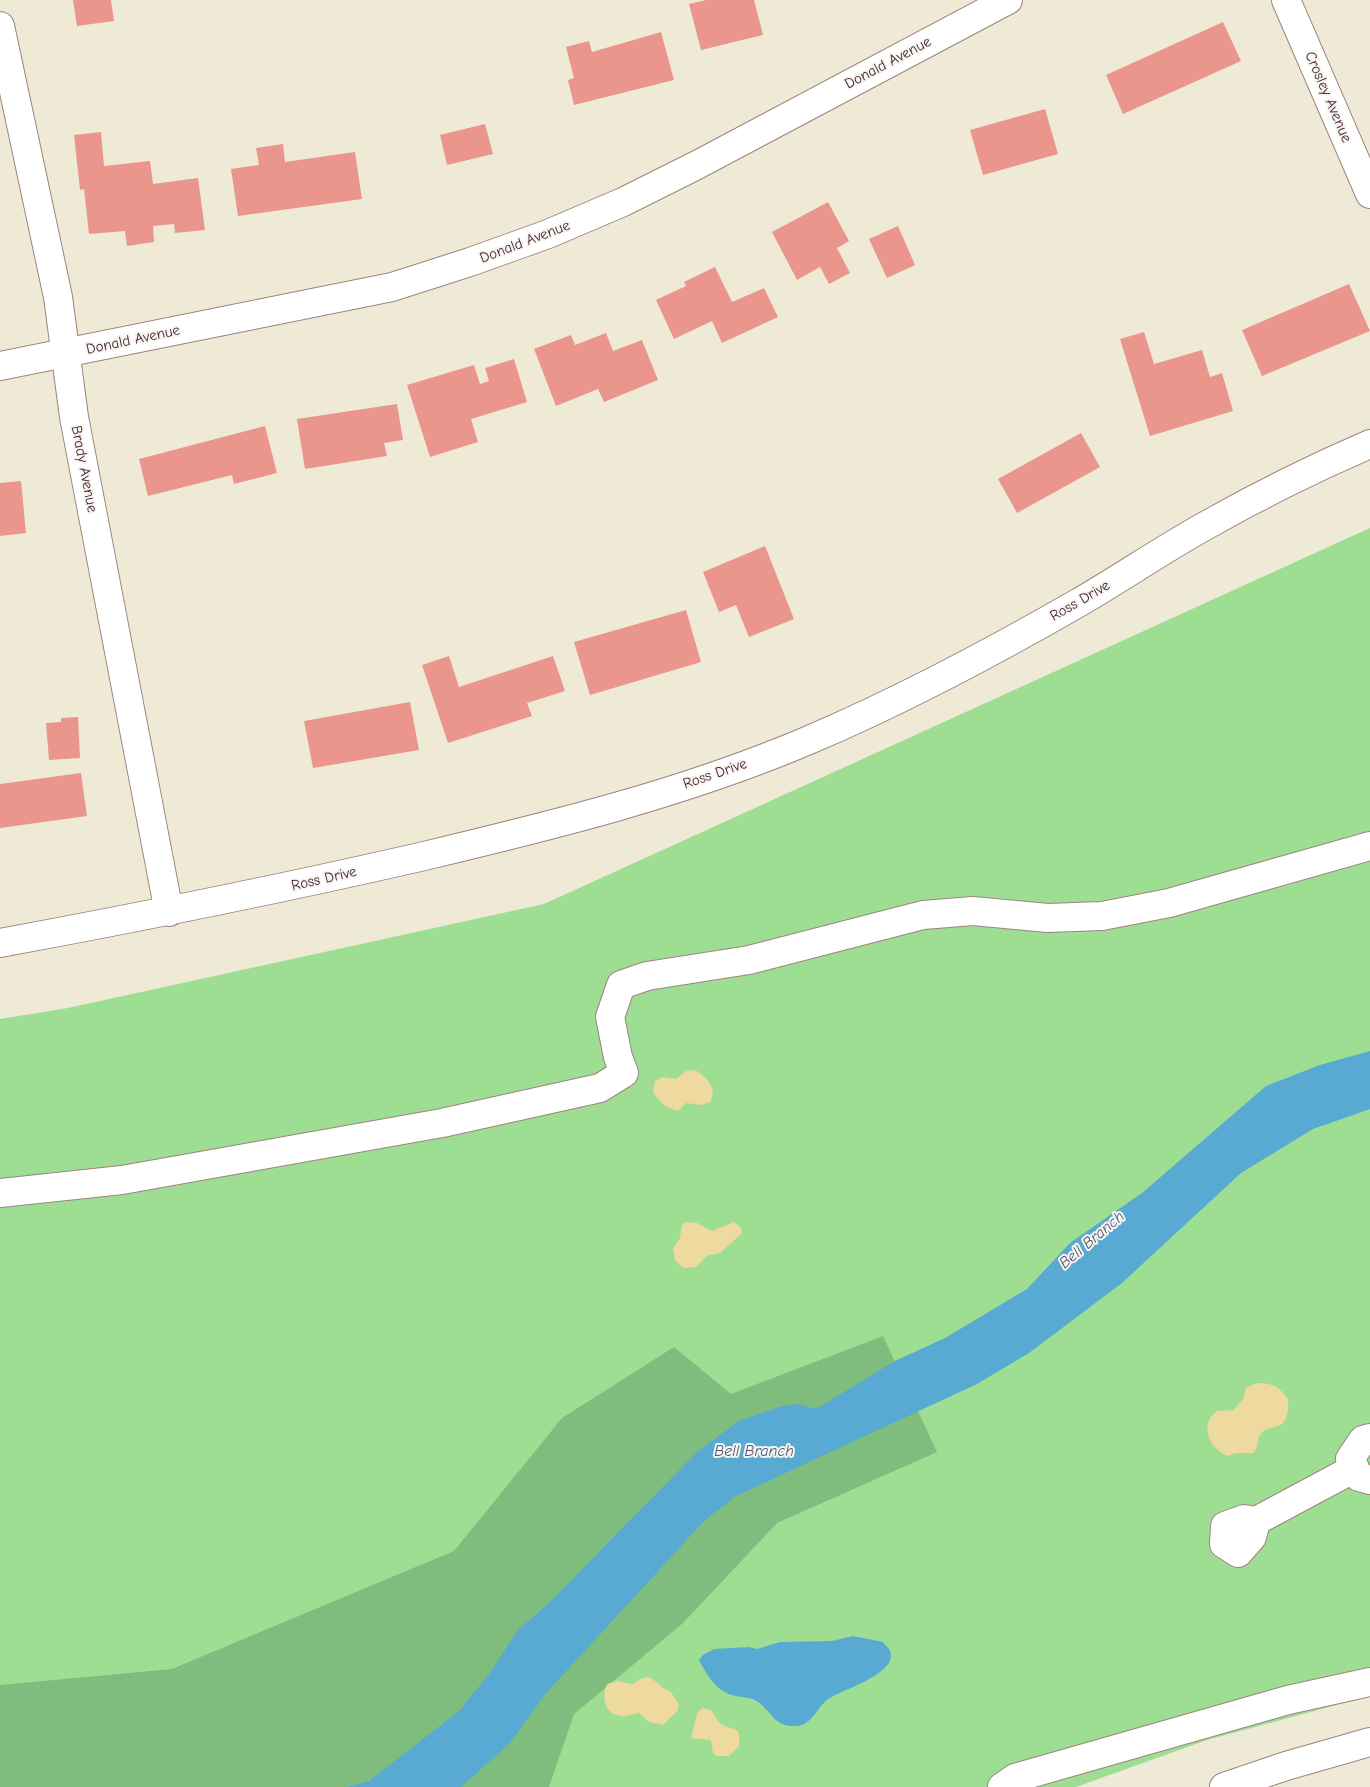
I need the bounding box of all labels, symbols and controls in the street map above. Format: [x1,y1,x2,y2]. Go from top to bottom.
street label: Donald Avenue [842,33,934,93]
street label: Crosley Avenue [1301,49,1355,145]
street label: Donald Avenue [477,217,573,267]
street label: Donald Avenue [85,321,181,359]
street label: Brady Avenue [67,424,101,514]
street label: Ross Drive [1047,577,1113,625]
street label: Ross Drive [681,755,749,793]
street label: Ross Drive [290,863,358,895]
water label: Bell Branch [1055,1207,1129,1273]
water label: Bell Branch [714,1441,794,1461]

